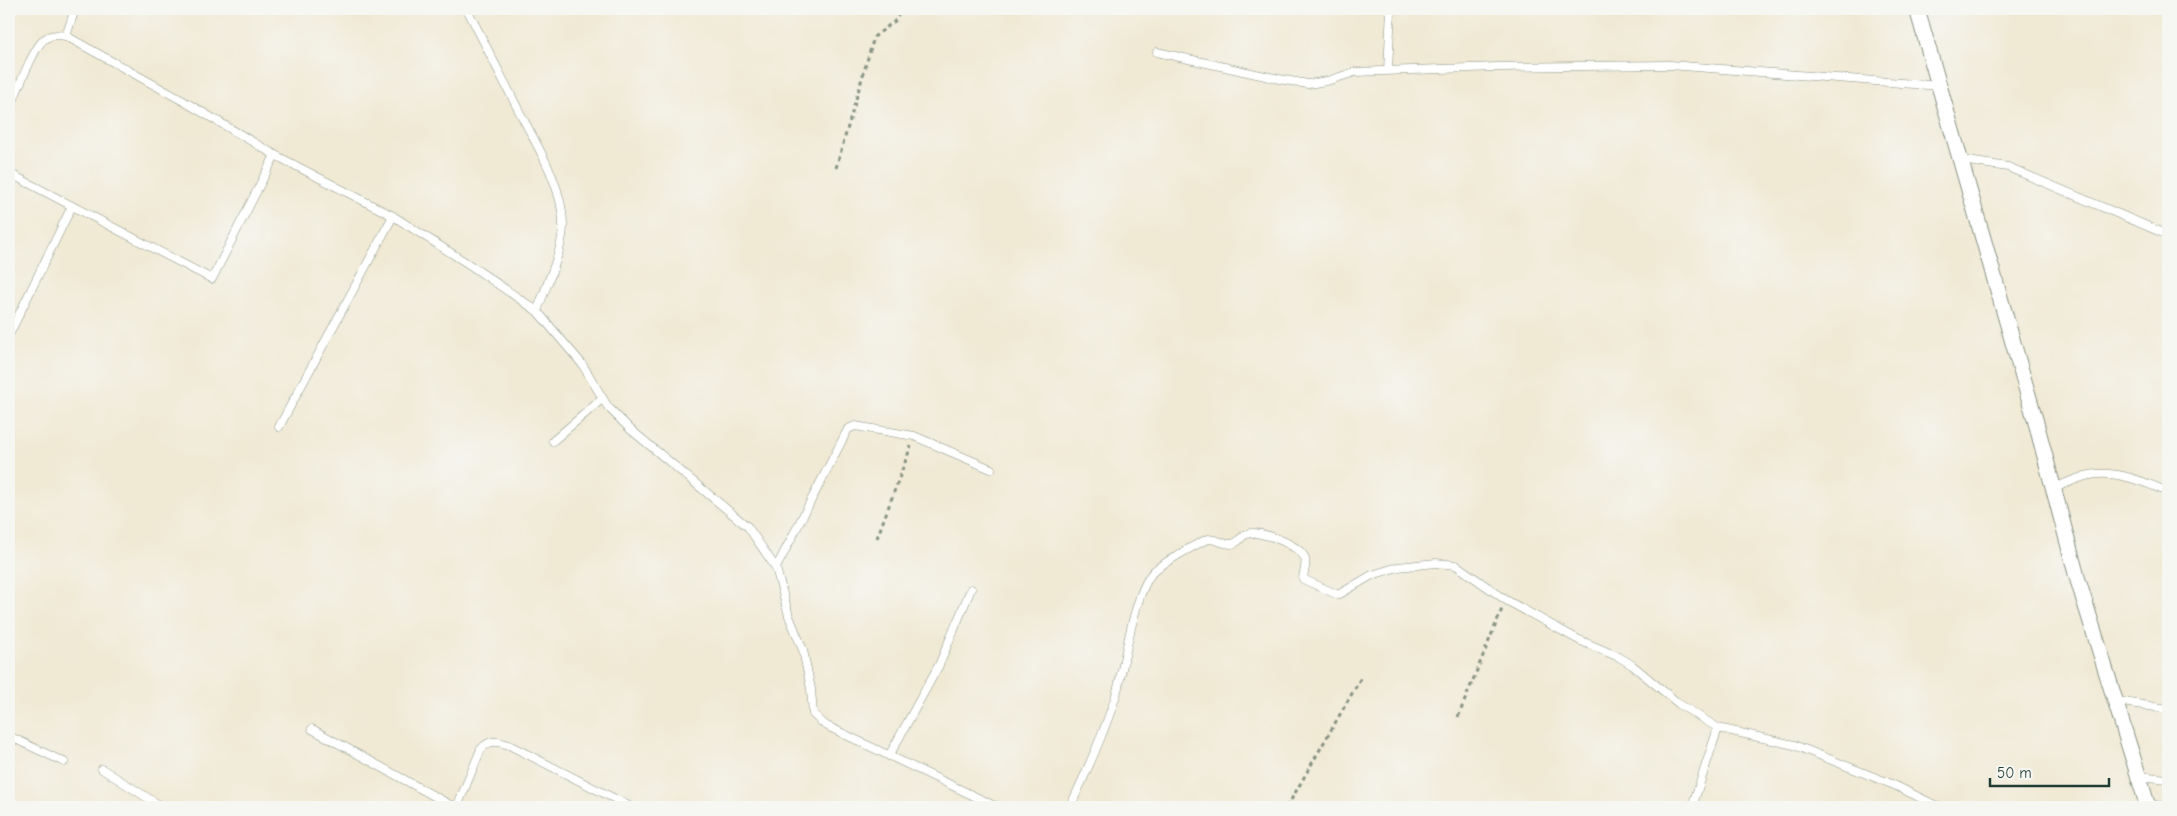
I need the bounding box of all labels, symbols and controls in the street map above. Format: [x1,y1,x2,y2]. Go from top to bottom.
scale bar [1990,756,2108,788]
text: 50 m [1997,764,2032,782]

